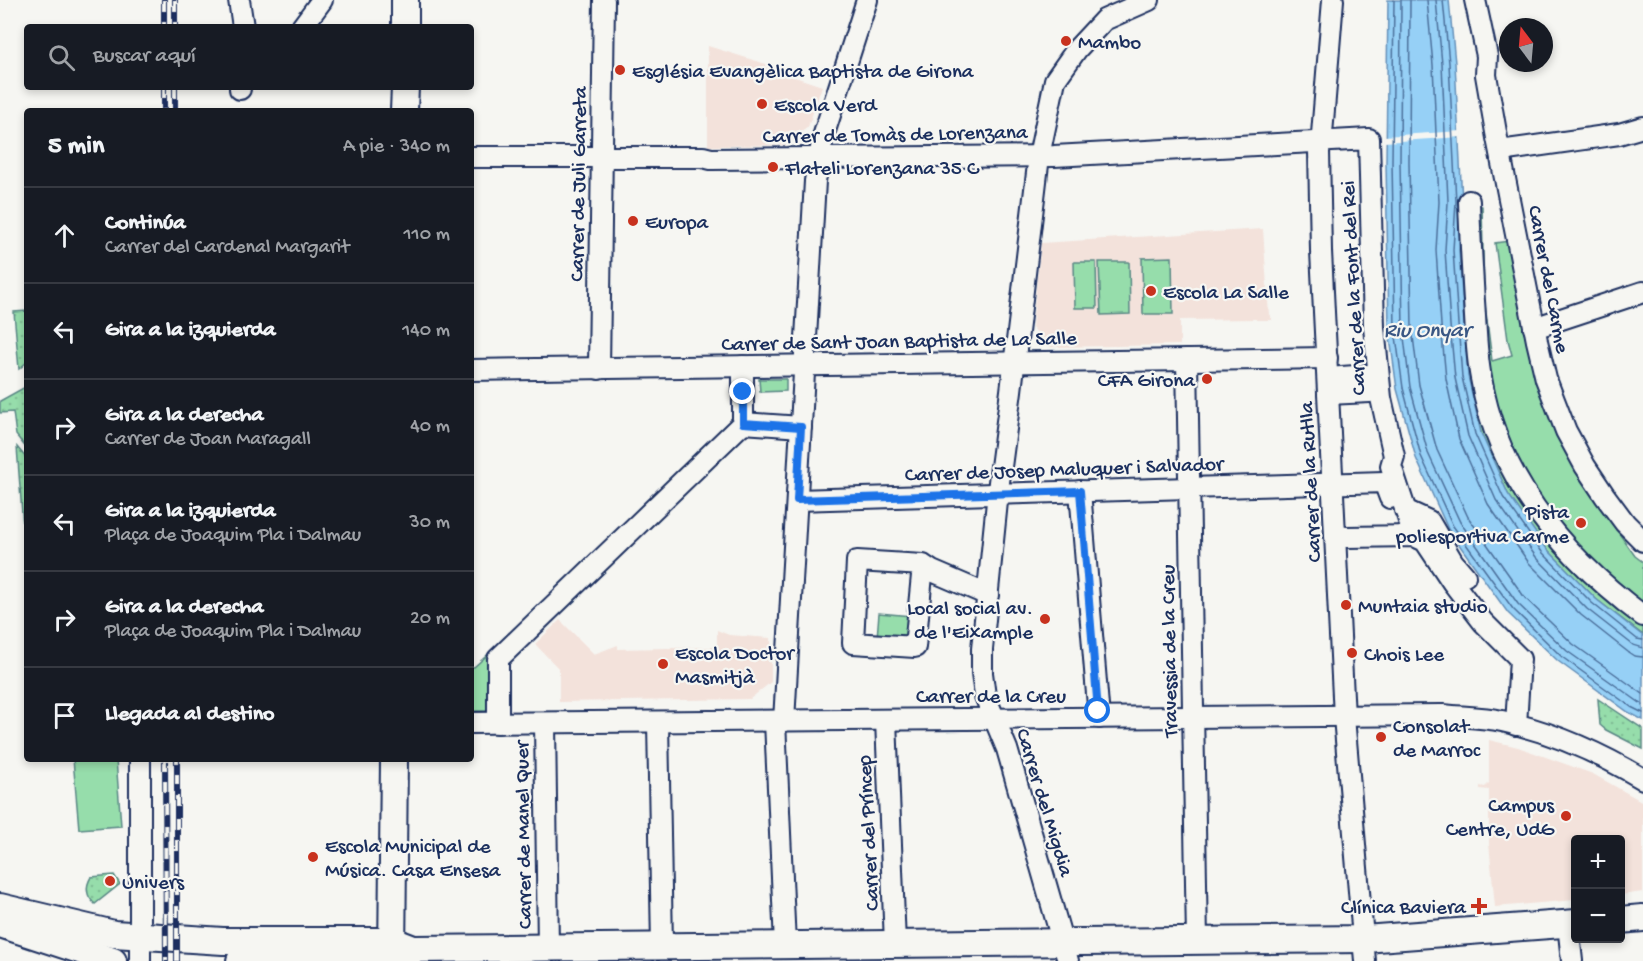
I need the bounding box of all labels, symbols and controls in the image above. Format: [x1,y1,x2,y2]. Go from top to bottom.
north arrow [1499,18,1553,72]
search box [24,24,474,90]
place label: Mambo [1078,32,1141,57]
marker: Mambo [1059,34,1073,48]
icon: search [45,41,78,74]
text: Buscar aquí [93,44,196,70]
place label: Església Evangèlica Baptista de Girona [632,61,975,86]
marker: Església Evangèlica Baptista de Girona [613,63,627,77]
street label: Carrer de Juli Garreta [566,85,595,282]
place label: Escola Verd [774,95,878,120]
marker: Escola Verd [755,97,769,111]
street label: Carrer de Tomàs de Lorenzana [762,122,1029,151]
text: 5 min [48,132,104,163]
text: A pie · 340 m [343,136,450,159]
place label: Flateli Lorenzana 35 C [784,158,980,183]
marker: Flateli Lorenzana 35 C [766,160,780,174]
street label: Carrer de la Font del Rei [1337,180,1374,396]
street label: Carrer del Carme [1520,204,1573,357]
text: Continúa [105,211,186,237]
place label: Europa [645,212,710,237]
marker: Europa [626,214,640,228]
icon: ahead [48,219,81,252]
text: 110 m [404,224,450,247]
text: Carrer del Cardenal Margarit [105,237,349,260]
place label: Escola La Salle [1163,282,1290,307]
marker: Escola La Salle [1144,284,1158,298]
icon: left [48,315,81,348]
text: Gira a la izquierda [105,318,276,344]
water label: Riu Onyar [1384,319,1474,345]
text: 140 m [402,320,450,343]
street label: Carrer de Sant Joan Baptista de La Salle [721,328,1078,359]
place label: CFA Girona [1098,370,1196,395]
marker: CFA Girona [1200,372,1214,386]
route end [729,378,755,404]
street label: Carrer de la Rutlla [1296,400,1329,563]
text: Gira a la derecha [105,403,263,429]
icon: right [48,411,81,444]
text: 40 m [410,416,450,439]
text: Carrer de Joan Maragall [105,429,311,452]
street label: Carrer de Josep Maluquer i Salvador [904,453,1225,490]
text: Gira a la izquierda [105,499,276,525]
place label: Pista poliesportiva Carme [1395,502,1570,551]
icon: left [48,507,81,540]
text: 30 m [409,512,450,535]
marker: Pista poliesportiva Carme [1574,516,1588,530]
text: Plaça de Joaquim Pla i Dalmau [105,525,361,548]
street label: Travessia de la Creu [1157,564,1186,739]
text: Gira a la derecha [105,595,263,621]
place label: Muntaia studio [1358,596,1488,621]
place label: Local social av. de l'Eixample [907,598,1034,647]
marker: Muntaia studio [1339,598,1353,612]
icon: right [48,603,81,636]
text: 20 m [410,608,450,631]
marker: Local social av. de l'Eixample [1038,612,1052,626]
text: Plaça de Joaquim Pla i Dalmau [105,621,361,644]
place label: Escola Doctor Masmitjà [675,643,795,692]
place label: Chois Lee [1364,644,1445,669]
marker: Chois Lee [1345,646,1359,660]
marker: Escola Doctor Masmitjà [656,657,670,671]
street label: Carrer de la Creu [916,686,1066,711]
route start [1084,697,1110,723]
icon: arrive [48,699,81,732]
text: Llegada al destino [105,702,275,728]
place label: Consolat de Marroc [1393,716,1481,765]
street label: Carrer del Migdia [1008,726,1077,881]
marker: Consolat de Marroc [1374,730,1388,744]
street label: Carrer de Manel Quer [511,739,540,929]
street label: Carrer del Príncep [854,754,887,911]
place label: Campus Centre, UdG [1446,795,1555,844]
marker: Campus Centre, UdG [1559,809,1573,823]
map controls [1571,835,1625,943]
button: + [1571,835,1625,889]
place label: Escola Municipal de Música. Casa Ensesa [325,836,502,885]
marker: Escola Municipal de Música. Casa Ensesa [306,850,320,864]
place label: Univers [122,872,185,897]
marker: Univers [103,874,117,888]
button: − [1571,889,1625,943]
place label: Clínica Baviera [1341,897,1467,922]
marker: Clínica Baviera [1470,897,1488,915]

